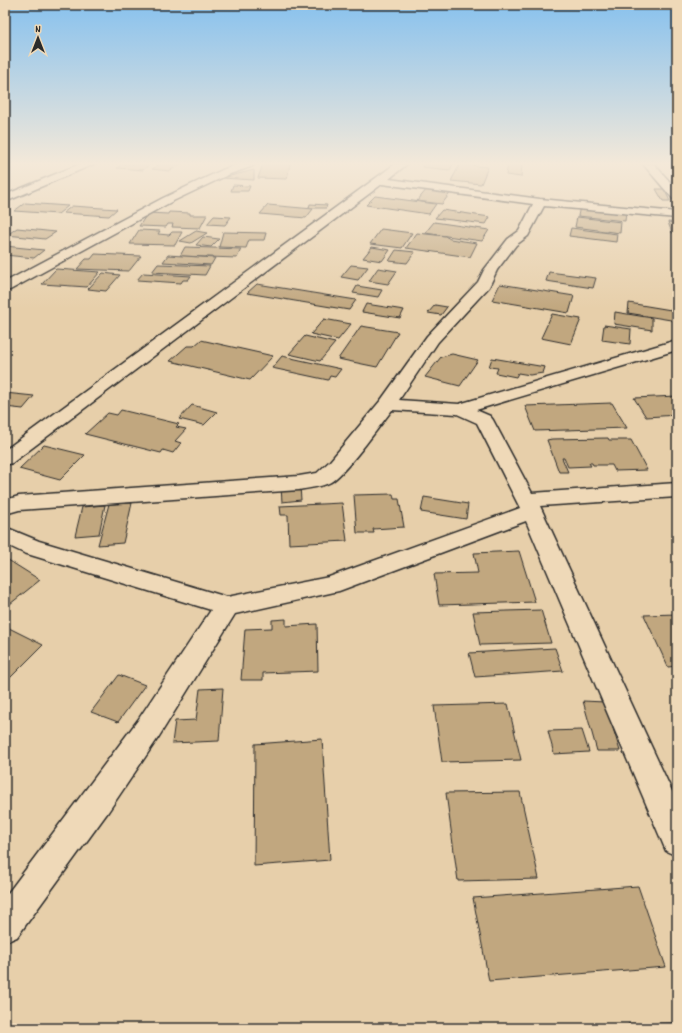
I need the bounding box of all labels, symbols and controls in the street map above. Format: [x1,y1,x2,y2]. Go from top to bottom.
north arrow [18,18,58,58]
text: N [35,22,41,38]

